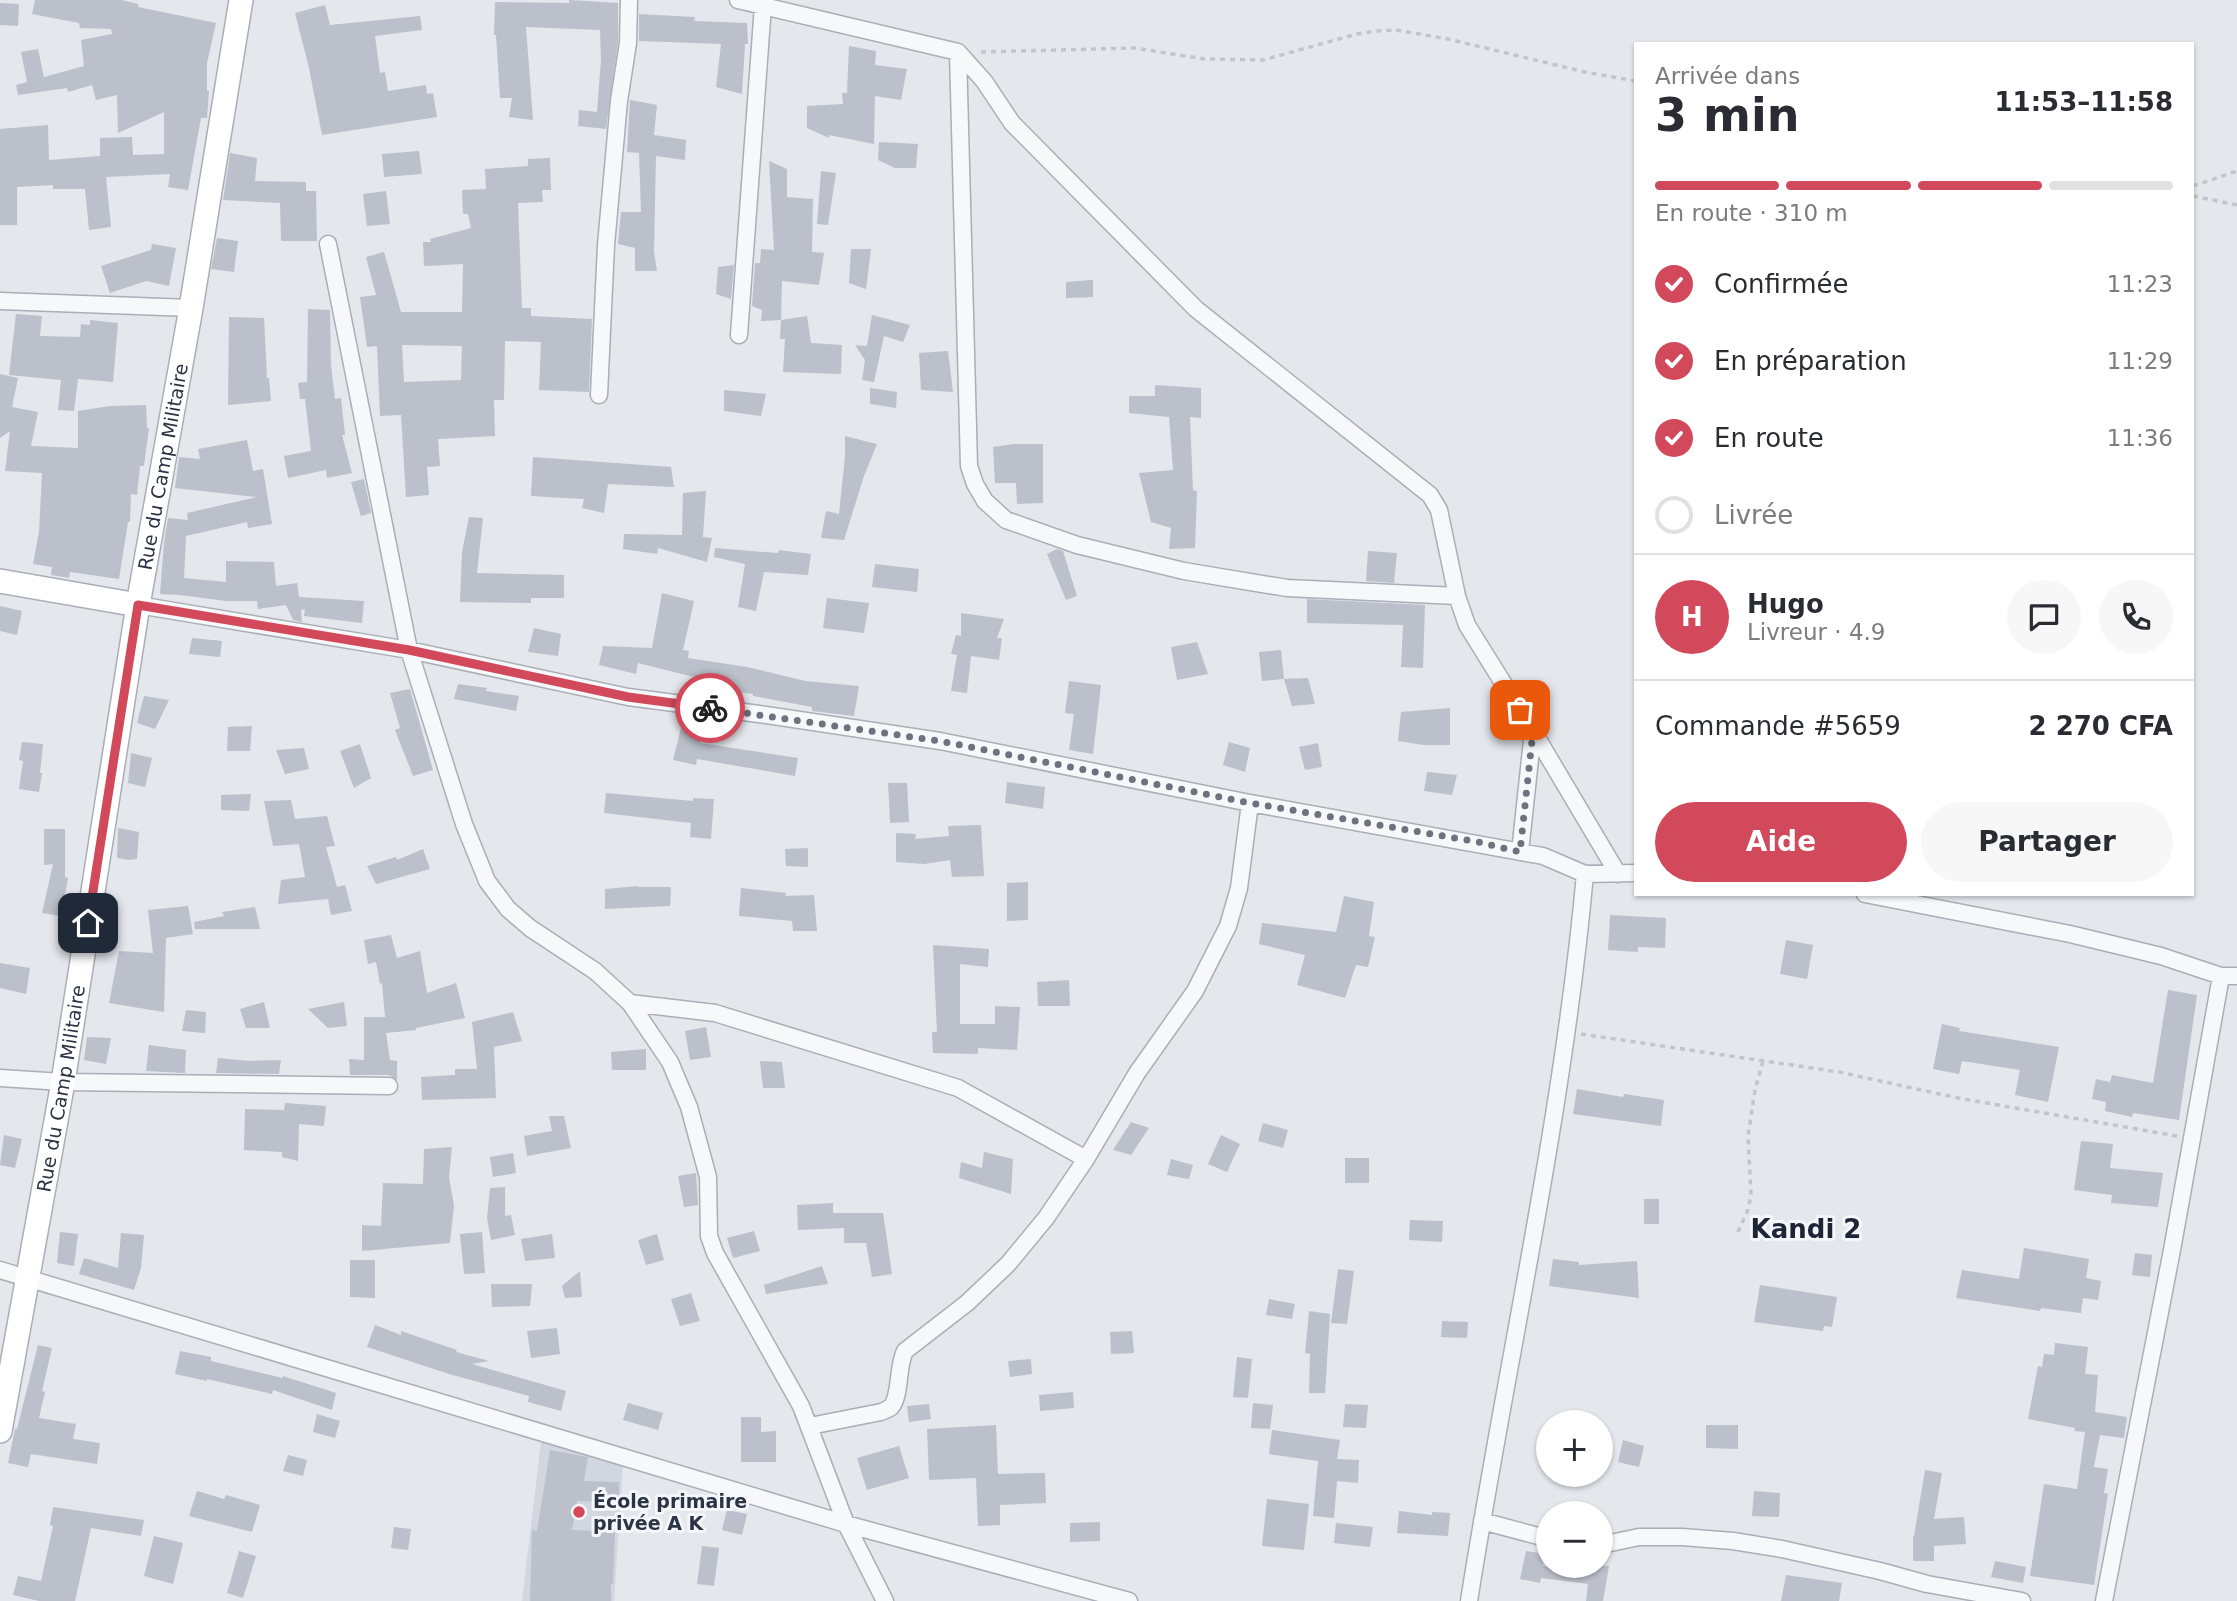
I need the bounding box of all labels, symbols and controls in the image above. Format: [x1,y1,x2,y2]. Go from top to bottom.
text: Arrivée dans [1655,63,1800,89]
text: 11:53–11:58 [1994,87,2173,117]
text: 3 min [1655,88,1799,142]
text: En route · 310 m [1655,200,1848,226]
icon: check [1655,265,1693,303]
text: Confirmée [1714,269,1848,299]
text: 11:23 [2107,271,2173,297]
icon: check [1655,342,1693,380]
text: En préparation [1714,346,1907,376]
text: 11:29 [2107,348,2173,374]
street label: Rue du Camp Militaire [133,362,192,572]
icon: check [1655,419,1693,457]
text: En route [1714,423,1824,453]
text: 11:36 [2107,425,2173,451]
text: Livrée [1714,500,1793,530]
button: chat [2007,580,2081,654]
button: phone [2099,580,2173,654]
text: Hugo [1747,589,1824,619]
text: H [1681,602,1703,632]
text: Livreur · 4.9 [1747,619,1885,645]
courier [675,673,745,743]
pin [1490,680,1550,740]
icon: bike [691,689,729,727]
icon: bag [1501,691,1539,729]
text: Commande #5659 [1655,711,1901,741]
text: 2 270 CFA [2029,711,2173,741]
button: Aide [1655,802,1907,882]
button: Partager [1921,802,2173,882]
pin [58,893,118,953]
icon: home [69,904,107,942]
street label: Rue du Camp Militaire [32,983,89,1194]
district label: Kandi 2 [1751,1214,1861,1244]
map controls [1536,1410,1613,1578]
button: + [1536,1410,1613,1487]
place label: École primaire privée A K [593,1490,747,1534]
button: − [1536,1501,1613,1578]
marker: École primaire privée A K [571,1504,587,1520]

